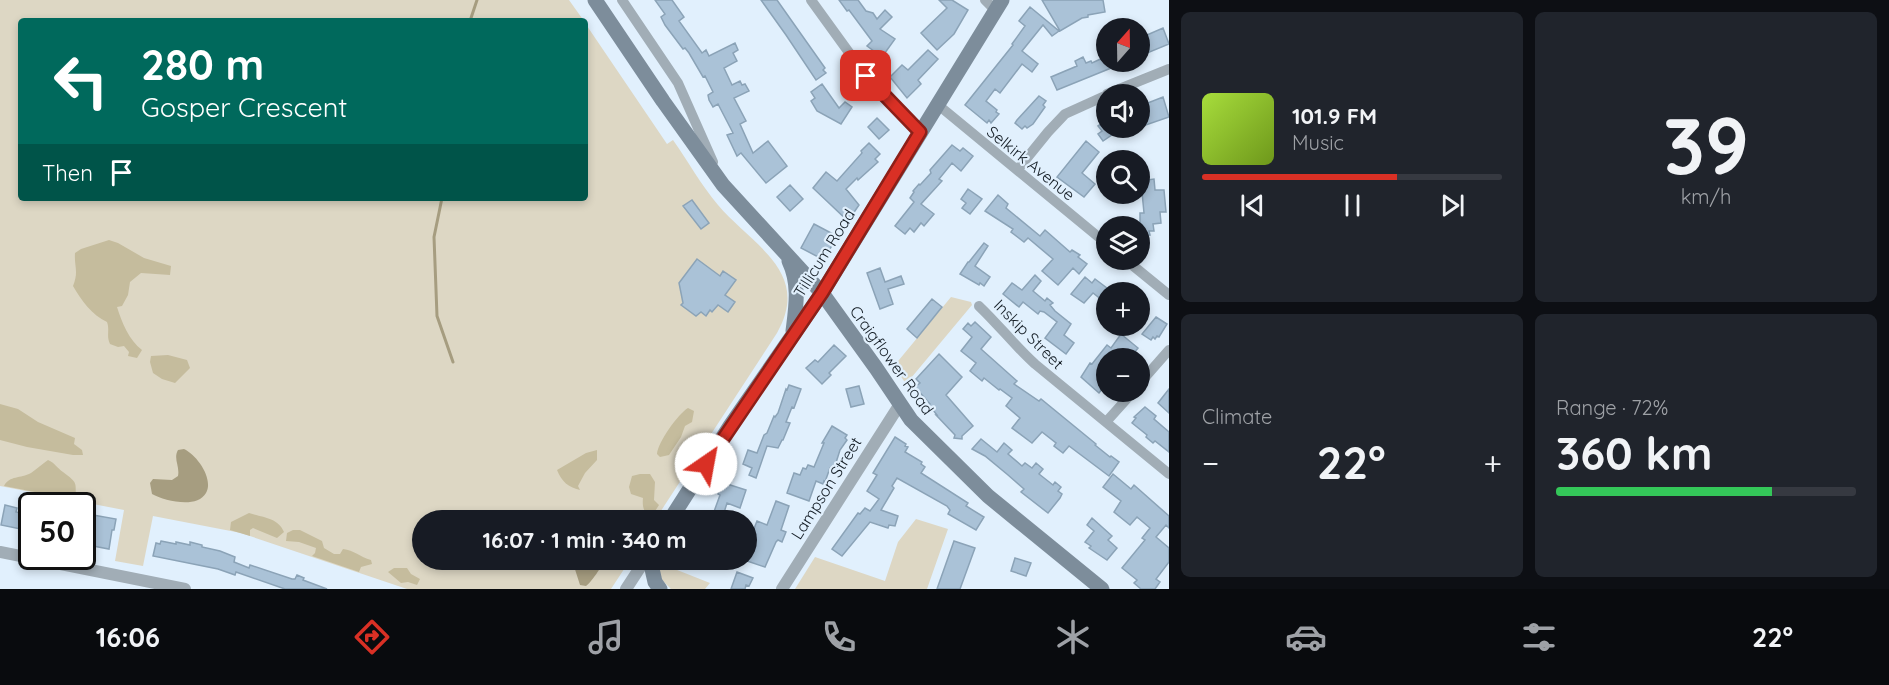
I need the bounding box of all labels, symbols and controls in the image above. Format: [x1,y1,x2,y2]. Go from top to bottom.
north arrow [1096,18,1150,72]
map controls [1096,18,1150,402]
text: 280 m [141,38,264,91]
icon: left [42,42,120,120]
pin [840,50,891,101]
icon: arrive [849,59,882,92]
button: sound [1096,84,1150,138]
text: Gosper Crescent [141,90,347,124]
text: 39 [1663,96,1749,194]
text: 101.9 FM [1292,102,1377,130]
street label: Selkirk Avenue [983,121,1079,205]
text: Music [1292,130,1344,155]
button: search [1096,150,1150,204]
icon: arrive [105,156,138,189]
text: Then [42,159,93,187]
text: km/h [1681,184,1731,209]
icon: previous [1236,189,1269,222]
icon: pause [1336,189,1369,222]
icon: next [1436,189,1469,222]
street label: Tillicum Road [789,205,859,301]
button: layers [1096,216,1150,270]
button: + [1096,282,1150,336]
street label: Inskip Street [990,295,1068,373]
street label: Craigflower Road [846,302,938,418]
button: − [1096,348,1150,402]
text: Range · 72% [1556,395,1668,420]
text: Climate [1202,404,1272,429]
text: 360 km [1556,425,1712,481]
position arrow [674,432,738,496]
street label: Lampson Street [787,433,865,543]
text: 22° [1317,434,1386,490]
text: − [1202,442,1219,483]
text: + [1483,442,1502,483]
speed limit sign: 50 [18,492,96,570]
text: 16:07 · 1 min · 340 m [483,526,686,554]
icon: directions [351,616,393,658]
icon: music [585,616,627,658]
icon: phone [818,616,860,658]
icon: climate [1052,616,1094,658]
icon: car [1285,616,1327,658]
icon: filters [1518,616,1560,658]
text: 16:06 [96,620,160,654]
text: 22° [1752,620,1793,654]

